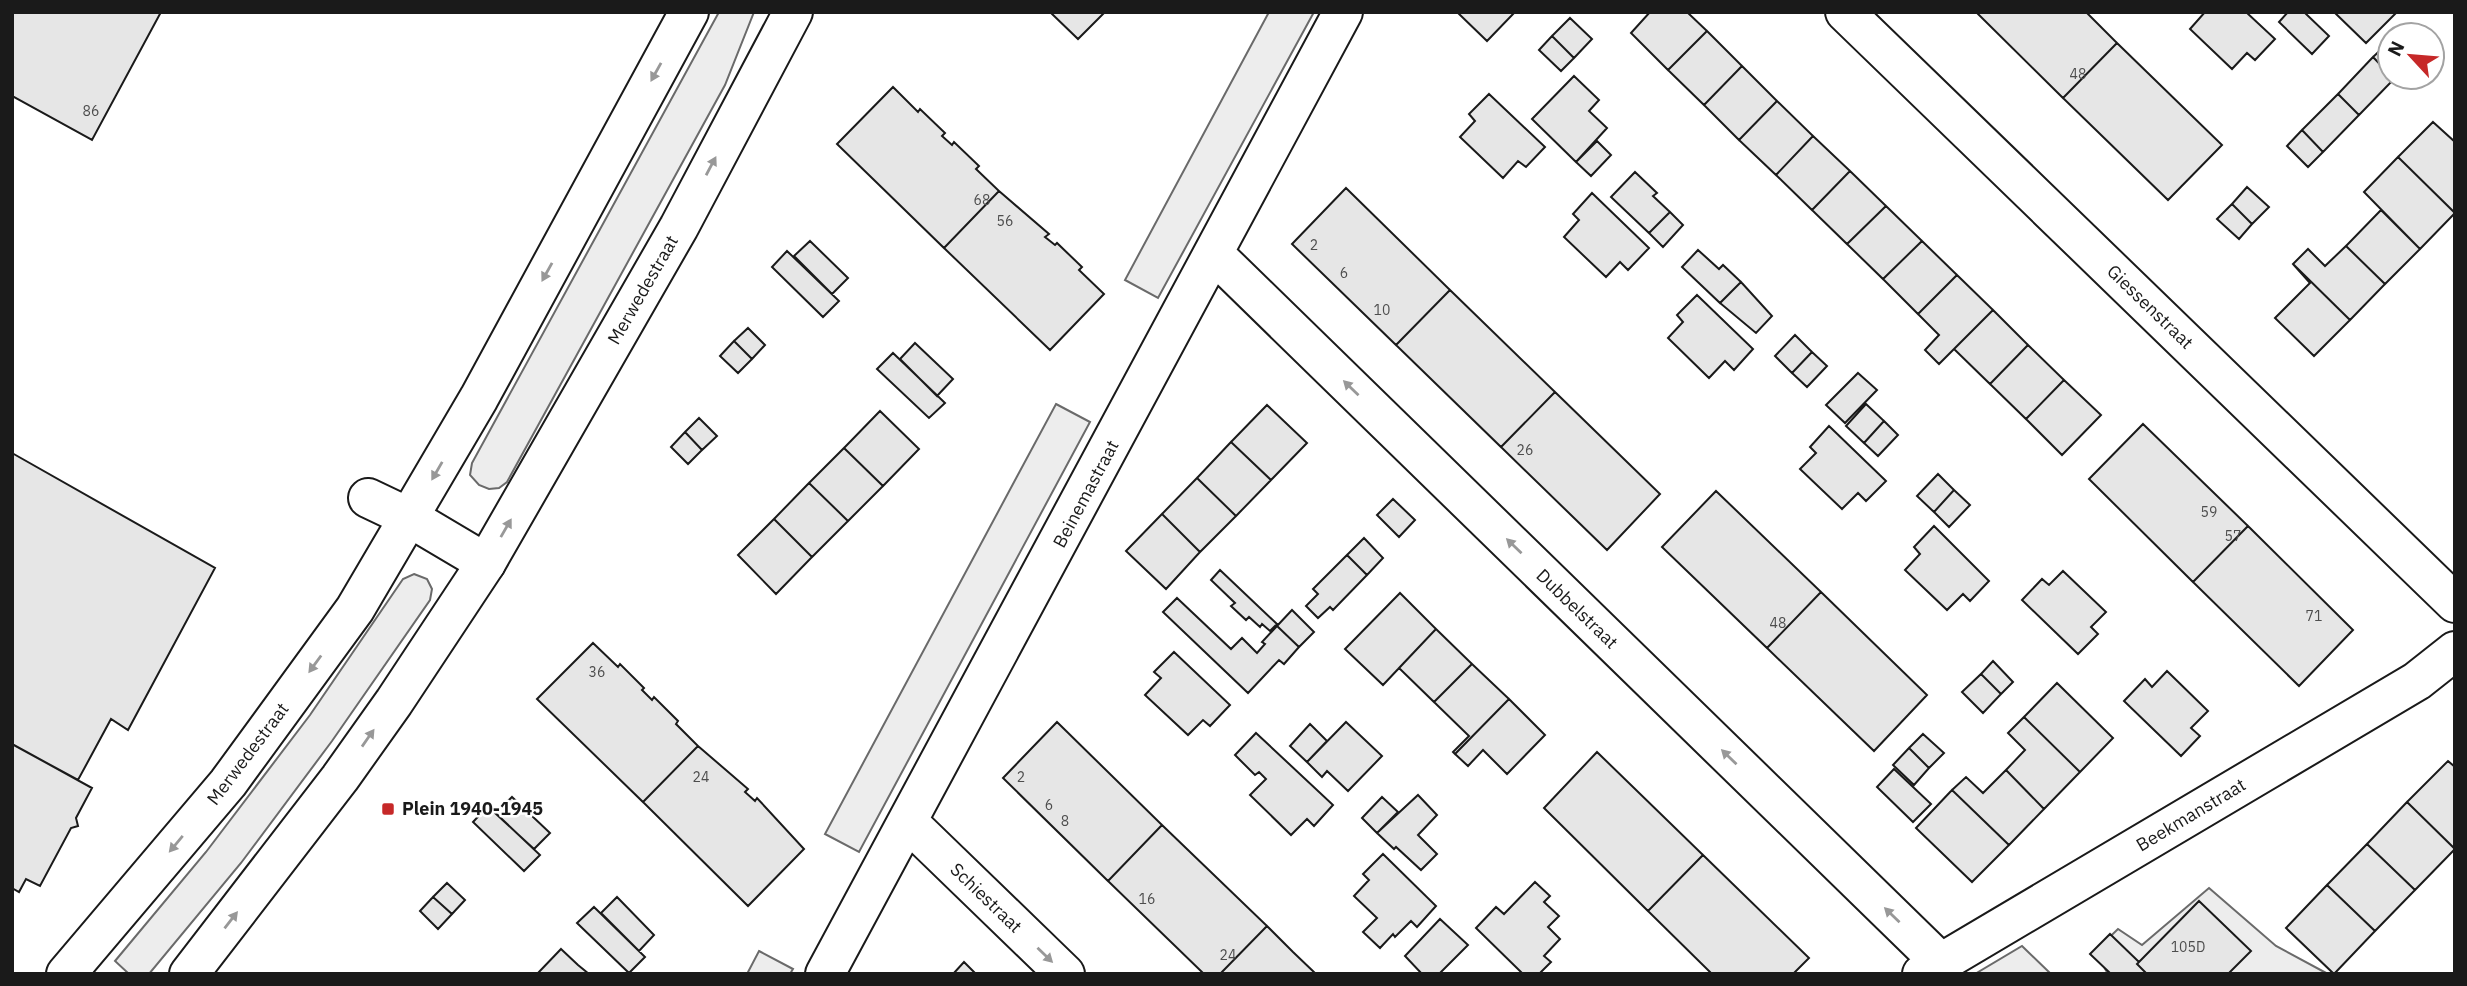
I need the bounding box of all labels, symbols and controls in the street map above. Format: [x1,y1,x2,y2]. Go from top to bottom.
north arrow [2376,21,2446,91]
text: N [2382,37,2410,60]
one-way arrow [651,62,662,82]
house number: 48 [2070,65,2086,83]
house number: 86 [83,102,99,120]
one-way arrow [705,157,717,176]
house number: 68 [974,191,990,209]
house number: 56 [997,212,1013,230]
street label: Merwedestraat [602,231,683,348]
house number: 2 [1310,236,1318,254]
street label: Giessenstraat [2102,260,2198,354]
one-way arrow [542,262,553,282]
house number: 6 [1340,264,1348,282]
house number: 10 [1374,301,1390,319]
one-way arrow [1342,379,1359,396]
street label: Beinemastraat [1048,436,1124,552]
house number: 26 [1517,441,1533,459]
one-way arrow [431,461,443,480]
house number: 59 [2201,503,2217,521]
one-way arrow [500,518,512,537]
house number: 57 [2225,527,2241,545]
one-way arrow [1505,538,1522,555]
street label: Dubbelstraat [1532,564,1623,653]
house number: 71 [2306,607,2322,625]
house number: 48 [1770,614,1786,632]
one-way arrow [308,655,322,673]
house number: 36 [589,663,605,681]
street label: Merwedestraat [202,698,294,809]
one-way arrow [361,729,375,747]
one-way arrow [1721,749,1738,765]
house number: 24 [693,768,709,786]
house number: 2 [1017,768,1025,786]
street label: Beekmanstraat [2132,773,2250,856]
house number: 6 [1045,796,1053,814]
place label: Plein 1940-1945 [402,797,543,820]
marker: Plein 1940-1945 [380,801,396,817]
house number: 8 [1061,812,1069,830]
one-way arrow [168,835,184,853]
street label: Schiestraat [946,858,1027,938]
house number: 16 [1139,890,1155,908]
one-way arrow [1884,908,1901,924]
one-way arrow [223,911,238,929]
house number: 105D [2171,938,2205,956]
one-way arrow [1036,946,1053,962]
house number: 24 [1220,946,1236,964]

